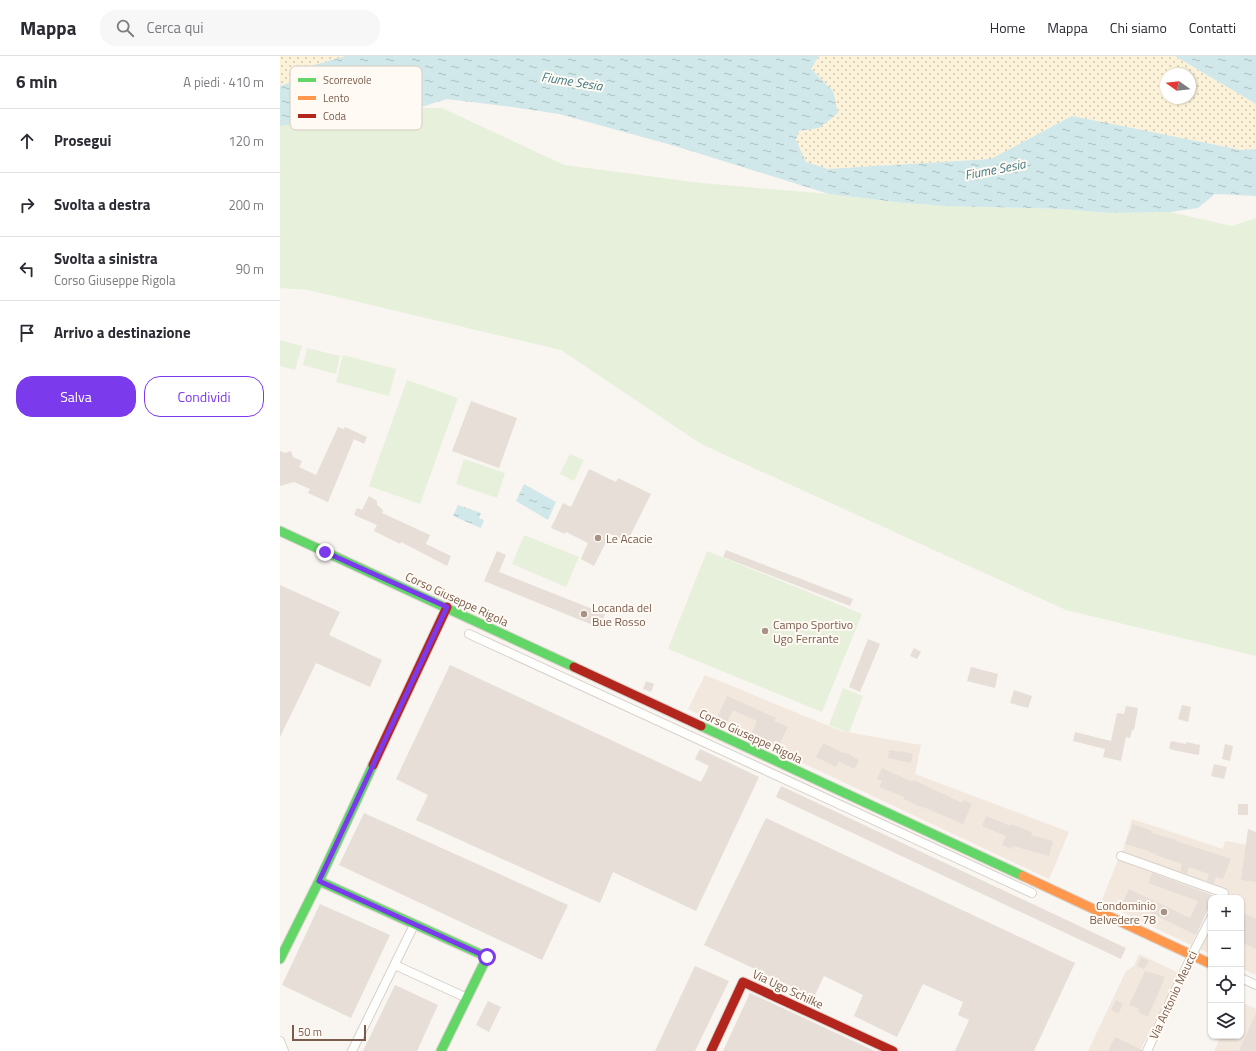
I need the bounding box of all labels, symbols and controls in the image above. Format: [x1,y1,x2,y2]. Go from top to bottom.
search box [100,10,380,46]
text: Mappa [20,13,76,42]
text: Cerca qui [146,16,204,39]
icon: search [114,17,136,39]
text: Home [990,17,1025,38]
text: Mappa [1047,17,1088,38]
text: Chi siamo [1110,17,1167,38]
text: Contatti [1189,17,1236,38]
legend [290,66,422,130]
water label: Fiume Sesia [540,66,605,96]
north arrow [1160,68,1196,104]
text: 6 min [16,69,57,95]
text: A piedi · 410 m [183,72,264,92]
text: Scorrevole [323,72,372,88]
text: Lento [323,90,350,106]
text: Coda [323,108,347,124]
text: Prosegui [54,129,111,152]
icon: ahead [16,130,38,152]
text: 120 m [228,131,264,151]
water label: Fiume Sesia [963,153,1029,185]
text: Svolta a destra [54,193,151,216]
icon: right [16,194,38,216]
text: 200 m [228,195,264,215]
text: Svolta a sinistra [54,247,158,270]
icon: left [16,258,38,280]
text: 90 m [236,259,264,279]
text: Corso Giuseppe Rigola [54,270,176,290]
text: Arrivo a destinazione [54,321,191,344]
icon: arrive [16,322,38,344]
button: Salva [16,376,136,417]
button: Condividi [144,376,264,417]
place label: Le Acacie [606,529,653,548]
marker: Le Acacie [593,533,603,543]
route end [316,543,334,561]
street label: Corso Giuseppe Rigola [402,567,512,631]
place label: Locanda del Bue Rosso [592,598,652,631]
marker: Locanda del Bue Rosso [579,609,589,619]
place label: Campo Sportivo Ugo Ferrante [773,615,853,648]
marker: Campo Sportivo Ugo Ferrante [760,626,770,636]
street label: Corso Giuseppe Rigola [696,704,806,768]
map controls [1208,895,1244,1039]
button: + [1208,895,1244,931]
place label: Condominio Belvedere 78 [1089,896,1156,929]
marker: Condominio Belvedere 78 [1159,907,1169,917]
button: − [1208,931,1244,967]
route start [478,948,496,966]
street label: Via Antonio Meucci [1144,948,1202,1042]
street label: Via Ugo Schilke [749,964,827,1014]
button: locate [1208,967,1244,1003]
button: layers [1208,1003,1244,1039]
scale bar [292,1023,366,1042]
text: 50 m [298,1024,322,1040]

